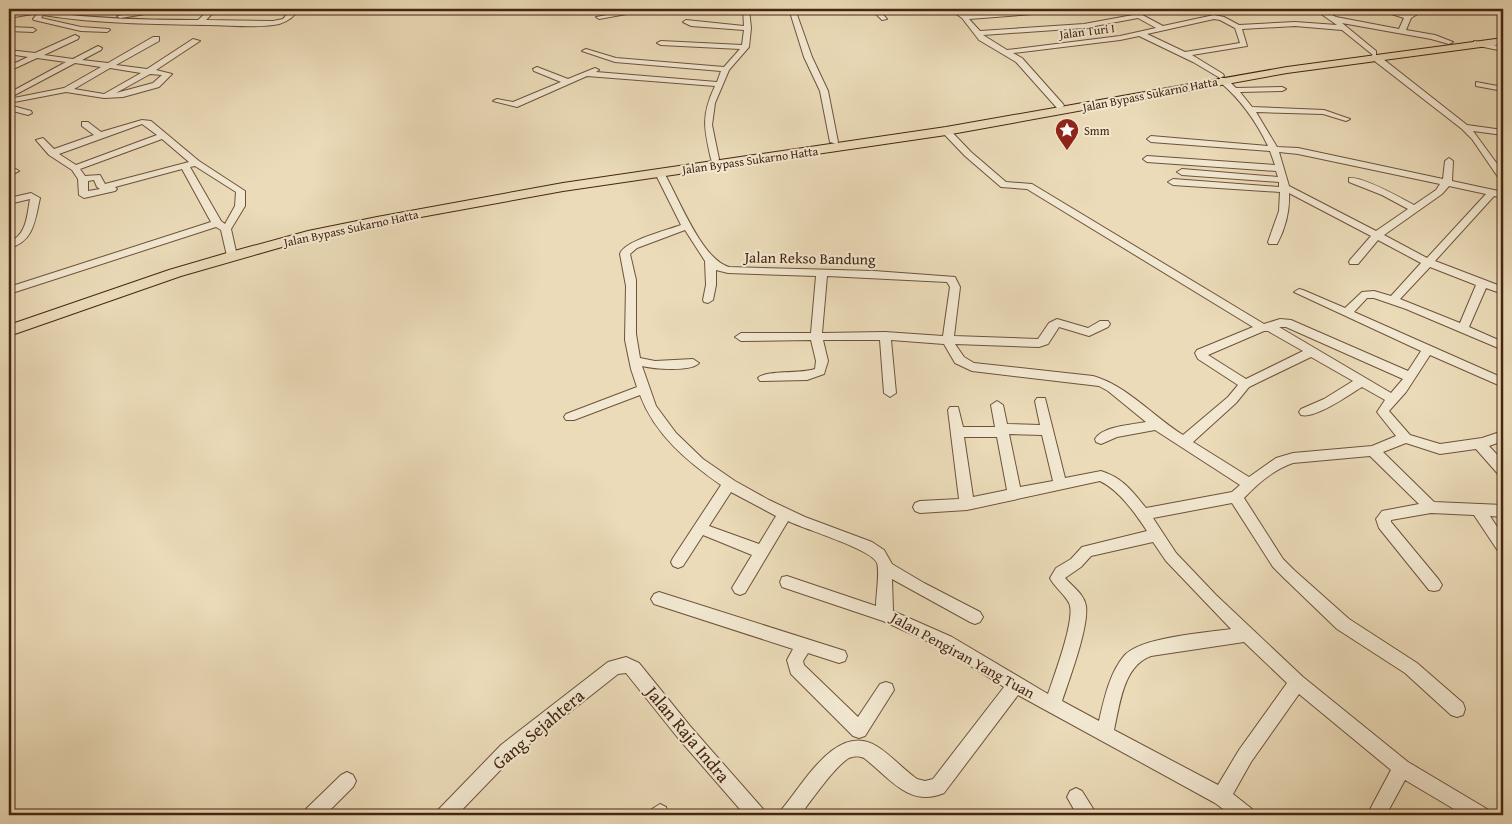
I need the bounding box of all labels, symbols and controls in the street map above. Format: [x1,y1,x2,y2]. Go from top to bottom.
street label: Jalan Turi I [1056,19,1116,43]
street label: Jalan Bypass Sukarno Hatta [1079,72,1219,116]
place icon: Smm [1054,117,1080,151]
place label: Smm [1084,122,1110,139]
street label: Jalan Bypass Sukarno Hatta [679,142,819,178]
street label: Jalan Bypass Sukarno Hatta [280,205,420,251]
street label: Jalan Rekso Bandung [742,246,876,270]
street label: Jalan Pengiran Yang Tuan [886,606,1039,704]
street label: Jalan Raja Indra [638,678,737,789]
street label: Gang Sejahtera [486,682,590,776]

